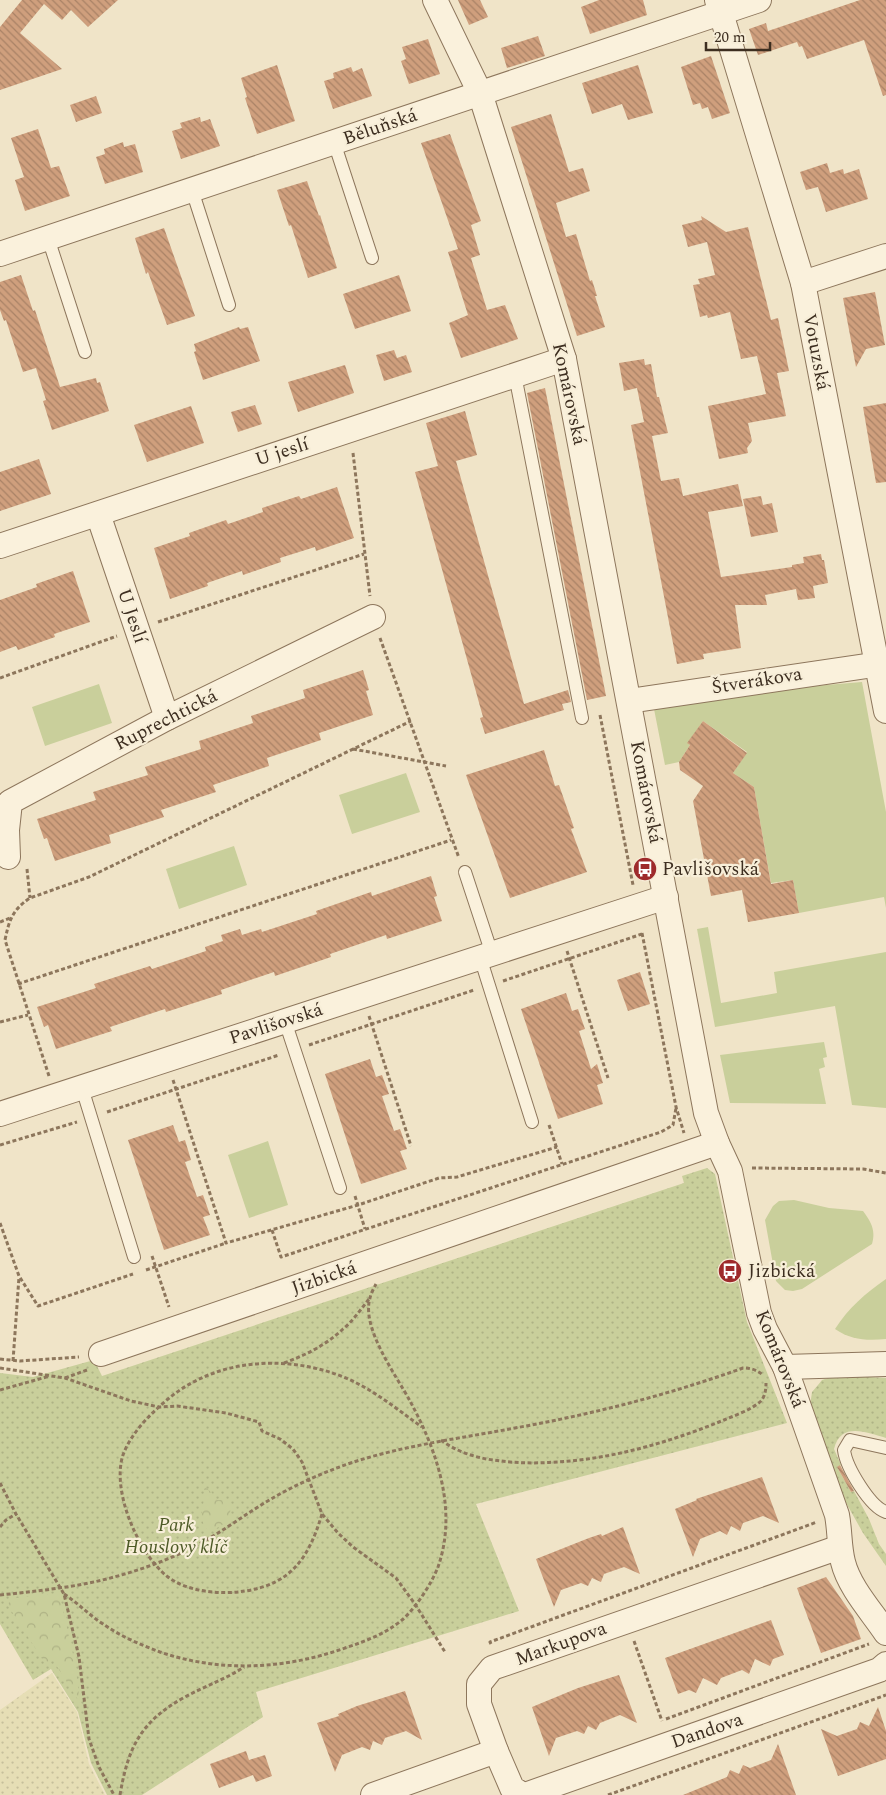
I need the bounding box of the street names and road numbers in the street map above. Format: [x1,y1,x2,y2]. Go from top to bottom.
street label: Běluňská [339,101,422,153]
street label: Votuzská [794,311,838,394]
street label: Komárovská [544,340,594,448]
street label: U jeslí [251,429,314,474]
street label: U Jeslí [109,585,155,648]
street label: Štverákova [710,659,805,702]
street label: Ruprechtická [109,681,223,758]
street label: Komárovská [622,738,670,846]
street label: Pavlišovská [225,995,327,1053]
street label: Jizbická [287,1253,361,1303]
street label: Komárovská [747,1305,813,1413]
street label: Markupova [511,1614,612,1674]
street label: Dandova [667,1705,748,1757]

